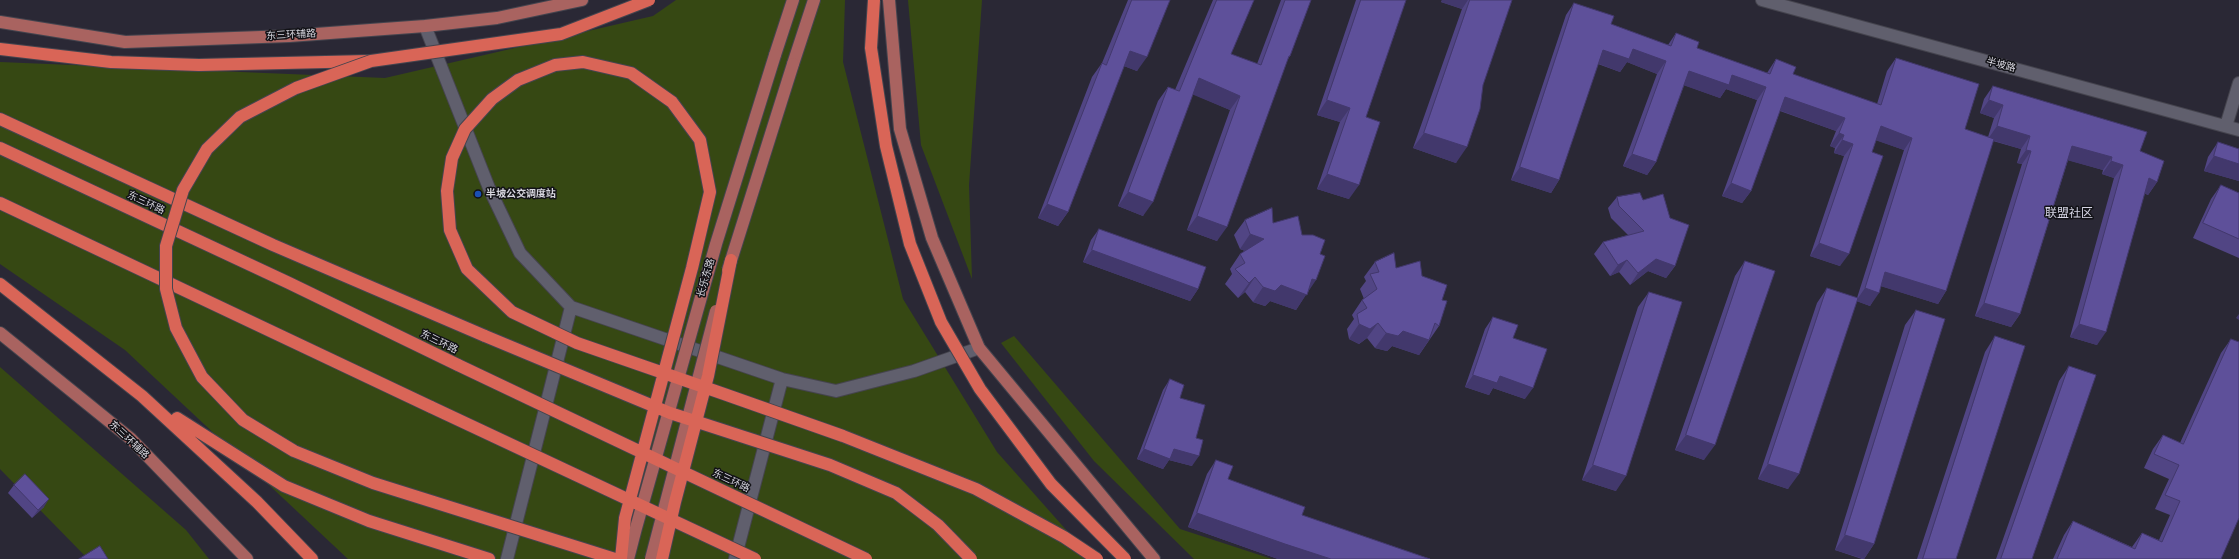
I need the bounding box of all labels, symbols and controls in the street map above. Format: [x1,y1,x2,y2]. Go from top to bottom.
street label: 东三环辅路 [266,28,316,42]
street label: 半坡路 [1985,55,2017,75]
place label: 半坡公交调度站 [486,188,556,200]
street label: 东三环路 [125,189,167,217]
marker: 半坡公交调度站 [473,189,483,199]
district label: 联盟社区 [2045,207,2093,221]
street label: 长乐东路 [695,257,717,299]
street label: 东三环路 [418,328,460,356]
street label: 东三环辅路 [107,419,151,461]
street label: 东三环路 [710,467,752,495]

